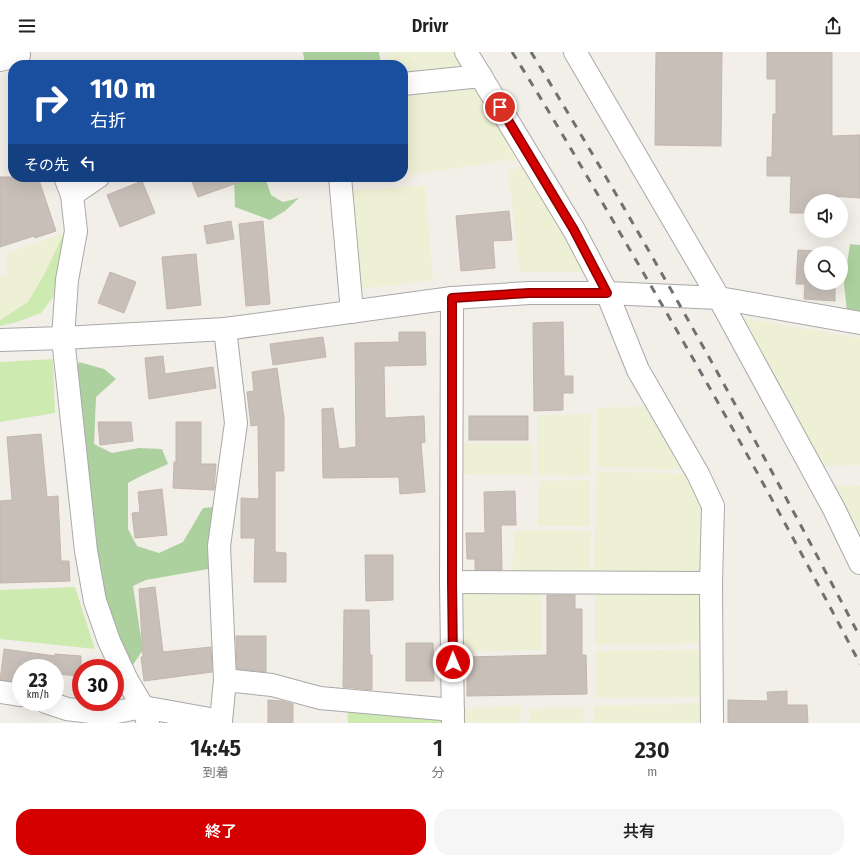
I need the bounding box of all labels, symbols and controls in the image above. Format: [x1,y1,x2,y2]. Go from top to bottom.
icon: menu [16,15,38,37]
text: Drivr [412,15,448,37]
icon: share [822,15,844,37]
text: 110 m [90,72,156,105]
icon: right [24,76,76,128]
pin [483,90,517,124]
icon: arrive [489,96,511,118]
text: 右折 [90,110,126,132]
icon: left [77,152,99,174]
text: その先 [24,156,69,174]
map controls [804,194,848,290]
button: sound [804,194,848,238]
button: search [804,246,848,290]
position arrow [432,641,474,683]
speed limit sign: 30 [72,659,124,711]
text: 23 [29,668,47,692]
text: km/h [27,689,49,701]
text: 14:45 [190,734,241,762]
text: 1 [433,734,443,762]
text: 230 [635,736,670,764]
text: m [647,764,657,779]
text: 到着 [203,765,229,780]
text: 分 [431,765,444,780]
button: 終了 [16,809,426,855]
button: 共有 [434,809,844,855]

